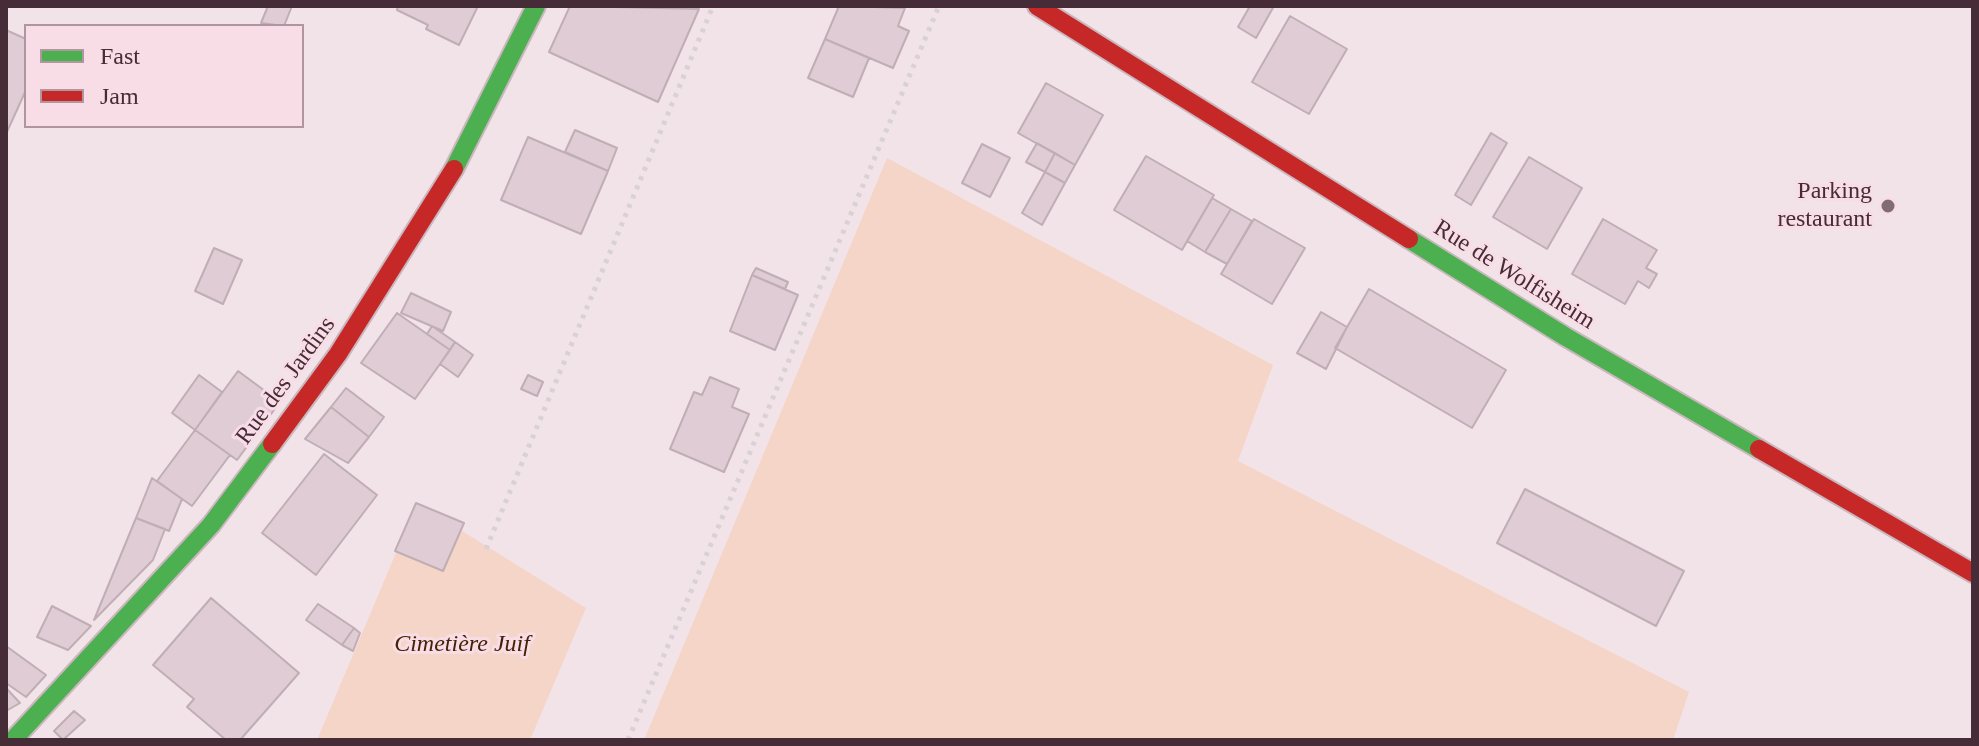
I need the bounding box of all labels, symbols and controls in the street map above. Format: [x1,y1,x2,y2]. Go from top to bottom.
legend [24,24,304,128]
text: Fast [100,43,140,69]
text: Jam [100,83,139,109]
place label: Parking restaurant [1777,178,1872,234]
marker: Parking restaurant [1879,197,1897,215]
street label: Rue de Wolfisheim [1428,214,1600,336]
street label: Rue des Jardins [230,312,342,450]
park label: Cimetière Juif [394,631,530,659]

